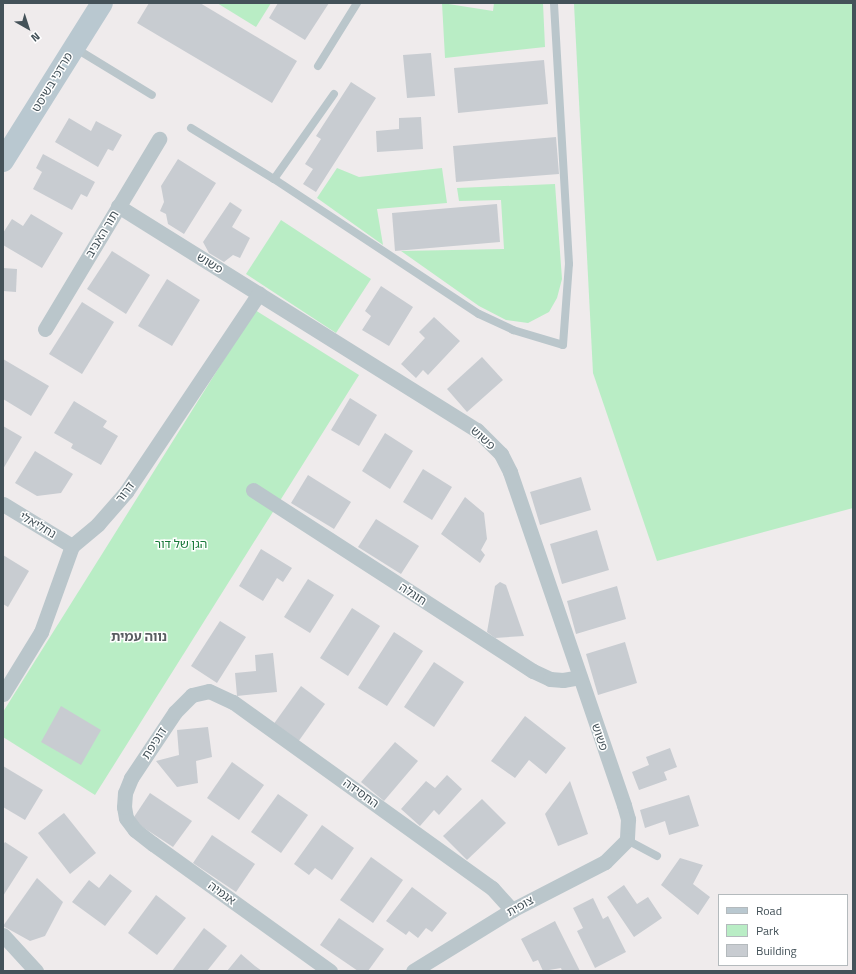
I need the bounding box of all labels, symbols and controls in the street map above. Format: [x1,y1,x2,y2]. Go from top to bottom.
north arrow [8,8,48,48]
text: N [28,29,44,46]
street label: מרדכי בשיסט [29,50,75,114]
street label: תור האביב [82,208,122,260]
street label: פשוש [194,249,226,277]
street label: פשוש [468,423,498,453]
street label: דרור [113,479,137,505]
street label: נחליאלי [17,509,59,541]
park label: הגן של דור [155,537,207,551]
street label: חוגלה [397,580,429,608]
district label: נווה עמית [111,628,167,644]
street label: פשוש [589,721,611,753]
street label: דוכיפת [138,724,170,762]
street label: החסידה [340,775,382,811]
street label: אגמיה [205,878,239,908]
street label: צופית [504,893,536,919]
legend [718,894,848,966]
text: Road [756,901,782,920]
text: Park [756,921,779,940]
text: Building [756,941,797,960]

